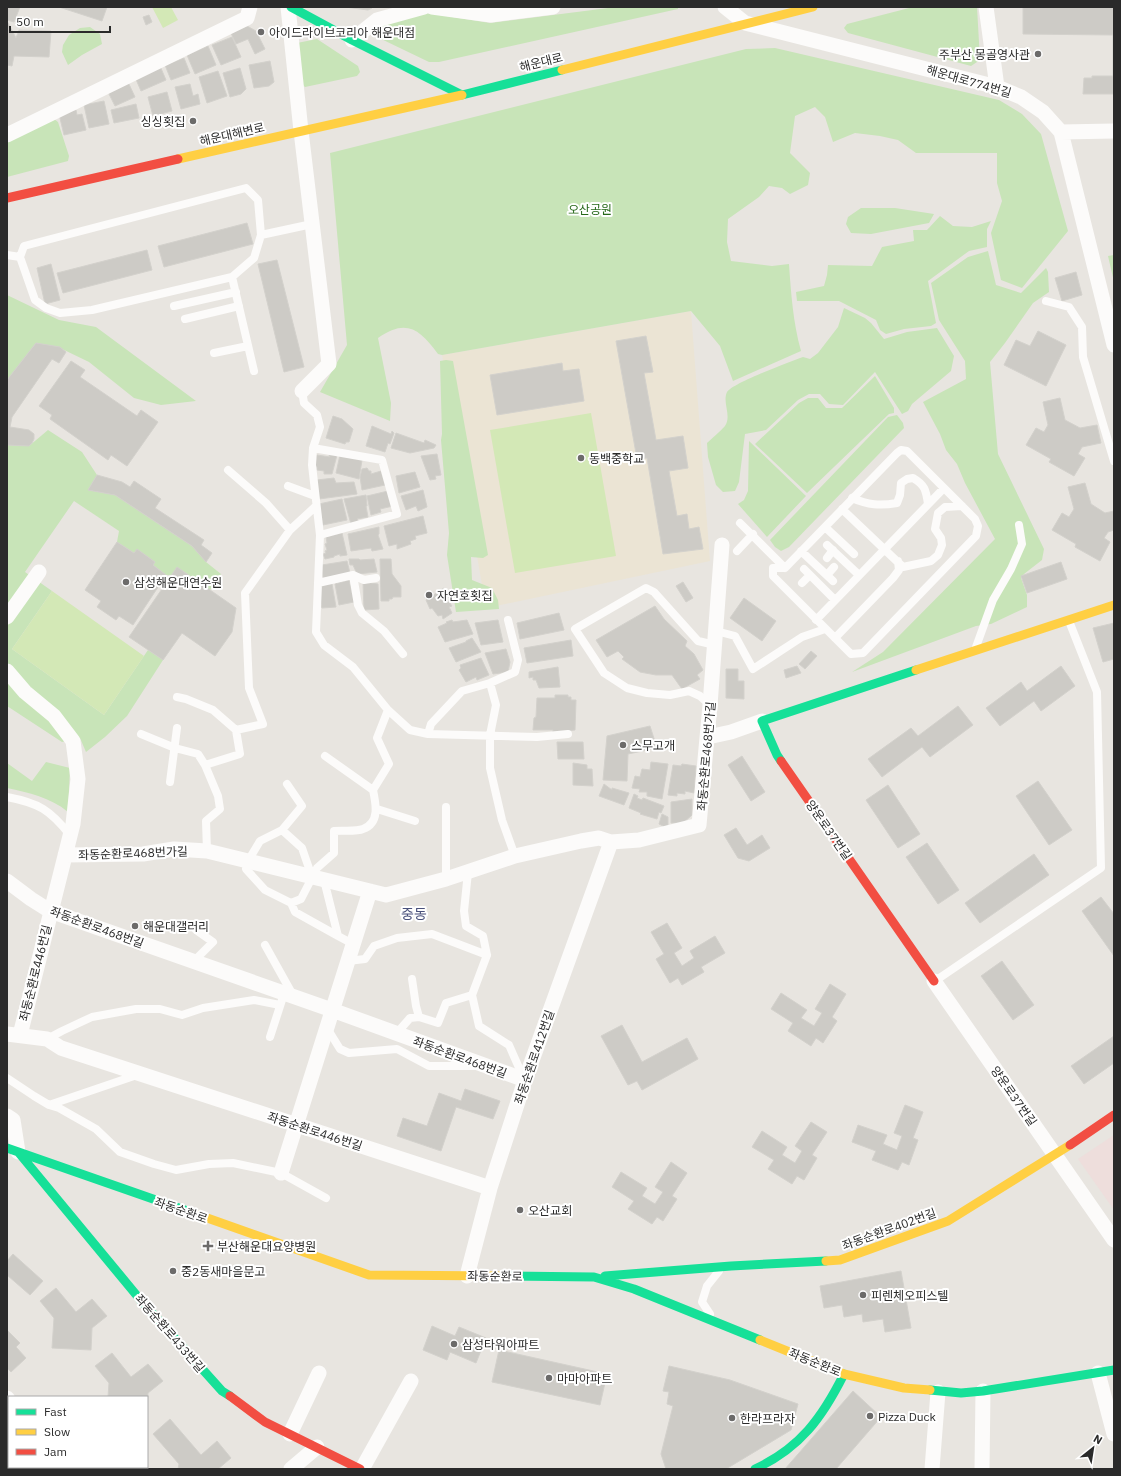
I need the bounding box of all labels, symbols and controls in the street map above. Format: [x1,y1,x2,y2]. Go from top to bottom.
scale bar [10,8,110,34]
text: 50 m [16,14,44,29]
place label: 아이드라이브코리아 해운대점 [269,25,415,40]
marker: 아이드라이브코리아 해운대점 [256,27,266,37]
place label: 주부산 몽골영사관 [939,47,1030,62]
street label: 해운대로 [518,49,564,75]
marker: 주부산 몽골영사관 [1033,49,1043,59]
street label: 해운대로774번길 [925,62,1013,100]
place label: 싱싱횟집 [141,114,185,129]
marker: 싱싱횟집 [188,116,198,126]
street label: 해운대해변로 [198,119,266,149]
park label: 오산공원 [568,202,612,217]
place label: 동백중학교 [589,451,644,466]
marker: 동백중학교 [576,453,586,463]
place label: 삼성해운대연수원 [134,575,222,590]
marker: 삼성해운대연수원 [121,577,131,587]
place label: 자연호횟집 [437,588,492,603]
marker: 자연호횟집 [424,590,434,600]
street label: 좌동순환로468번가길 [694,701,718,811]
place label: 스무고개 [631,738,675,753]
marker: 스무고개 [618,740,628,750]
street label: 양운로37번길 [803,797,855,863]
street label: 좌동순환로468번가길 [78,844,188,862]
street label: 좌동순환로468번길 [48,903,146,951]
district label: 중동 [401,905,427,923]
place label: 해운대갤러리 [143,919,209,934]
marker: 해운대갤러리 [130,921,140,931]
street label: 좌동순환로446번길 [16,923,54,1023]
street label: 좌동순환로412번길 [511,1008,557,1106]
street label: 좌동순환로468번길 [411,1033,509,1081]
street label: 양운로37번길 [988,1063,1040,1129]
street label: 좌동순환로446번길 [266,1109,364,1153]
street label: 좌동순환로 [152,1194,210,1226]
place label: 오산교회 [528,1203,572,1218]
marker: 오산교회 [515,1205,525,1215]
street label: 좌동순환로402번길 [840,1205,938,1253]
place label: 부산해운대요양병원 [217,1239,316,1254]
marker: 부산해운대요양병원 [202,1240,214,1252]
place label: 중2동새마을문고 [181,1264,265,1279]
marker: 중2동새마을문고 [168,1266,178,1276]
street label: 좌동순환로 [467,1268,523,1284]
place label: 피렌체오피스텔 [871,1288,948,1303]
marker: 피렌체오피스텔 [858,1290,868,1300]
street label: 좌동순환로433번길 [132,1291,208,1375]
place label: 삼성타워아파트 [462,1337,539,1352]
marker: 삼성타워아파트 [449,1339,459,1349]
street label: 좌동순환로 [787,1345,843,1379]
place label: 마마아파트 [557,1371,612,1386]
marker: 마마아파트 [544,1373,554,1383]
legend [8,1396,148,1468]
text: Fast [44,1404,67,1419]
place label: Pizza Duck [878,1409,937,1424]
place label: 한라프라자 [740,1411,795,1426]
marker: Pizza Duck [865,1411,875,1421]
marker: 한라프라자 [727,1413,737,1423]
text: Slow [44,1424,70,1439]
north arrow [1073,1428,1113,1468]
text: N [1091,1431,1105,1447]
text: Jam [44,1444,67,1459]

